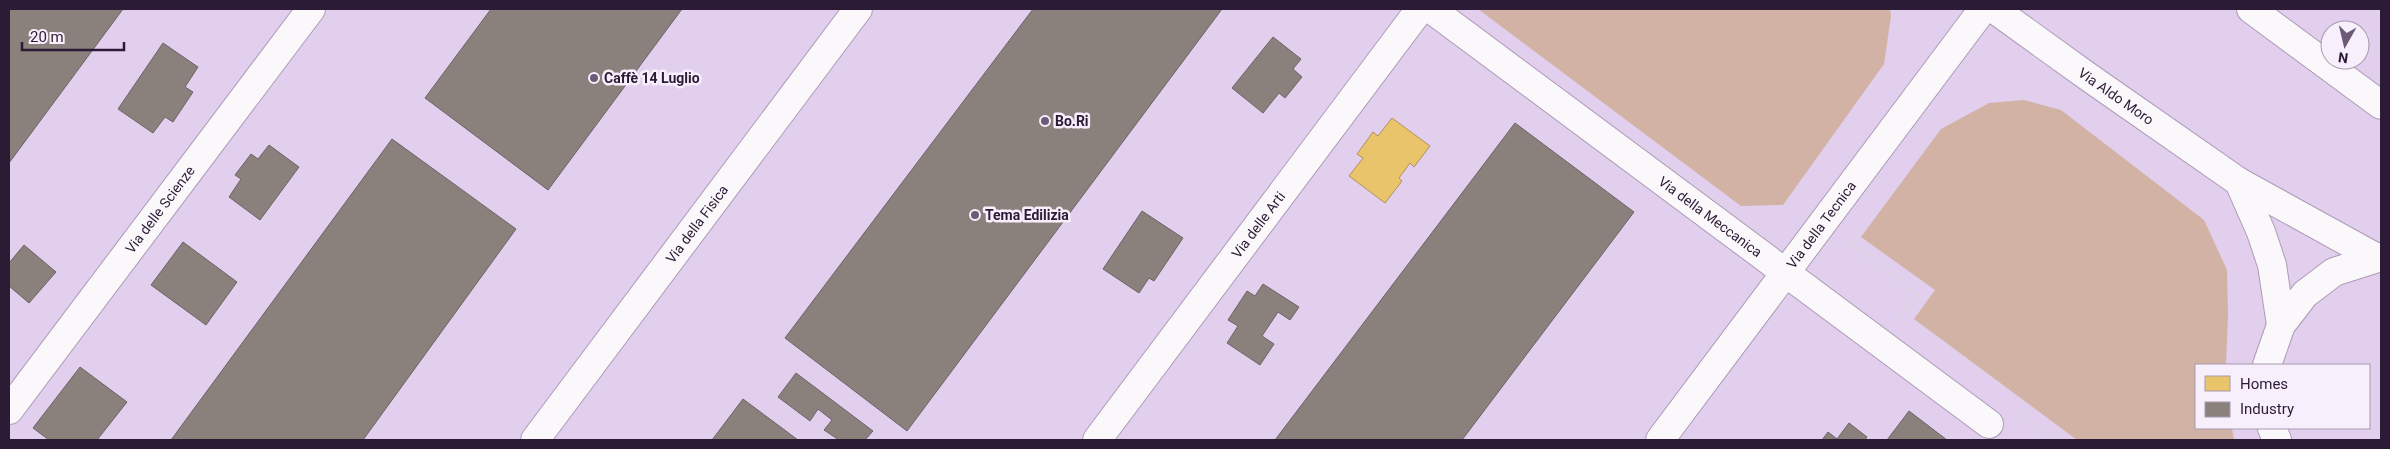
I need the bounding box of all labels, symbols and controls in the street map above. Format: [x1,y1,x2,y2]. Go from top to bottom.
scale bar [22,20,125,52]
north arrow [2320,20,2370,70]
text: 20 m [30,28,64,46]
text: N [2337,49,2349,66]
street label: Via Aldo Moro [2075,64,2157,128]
place label: Caffè 14 Luglio [604,70,700,86]
marker: Caffè 14 Luglio [588,72,600,84]
place label: Bo.Ri [1055,113,1089,129]
marker: Bo.Ri [1039,115,1051,127]
street label: Via delle Scienze [122,163,198,256]
street label: Via della Meccanica [1655,173,1765,260]
street label: Via della Tecnica [1783,178,1859,272]
street label: Via della Fisica [662,182,731,266]
street label: Via delle Arti [1228,188,1288,261]
place label: Tema Edilizia [985,207,1069,223]
marker: Tema Edilizia [969,209,981,221]
legend [2195,364,2370,429]
text: Homes [2240,375,2288,393]
text: Industry [2240,400,2294,418]

